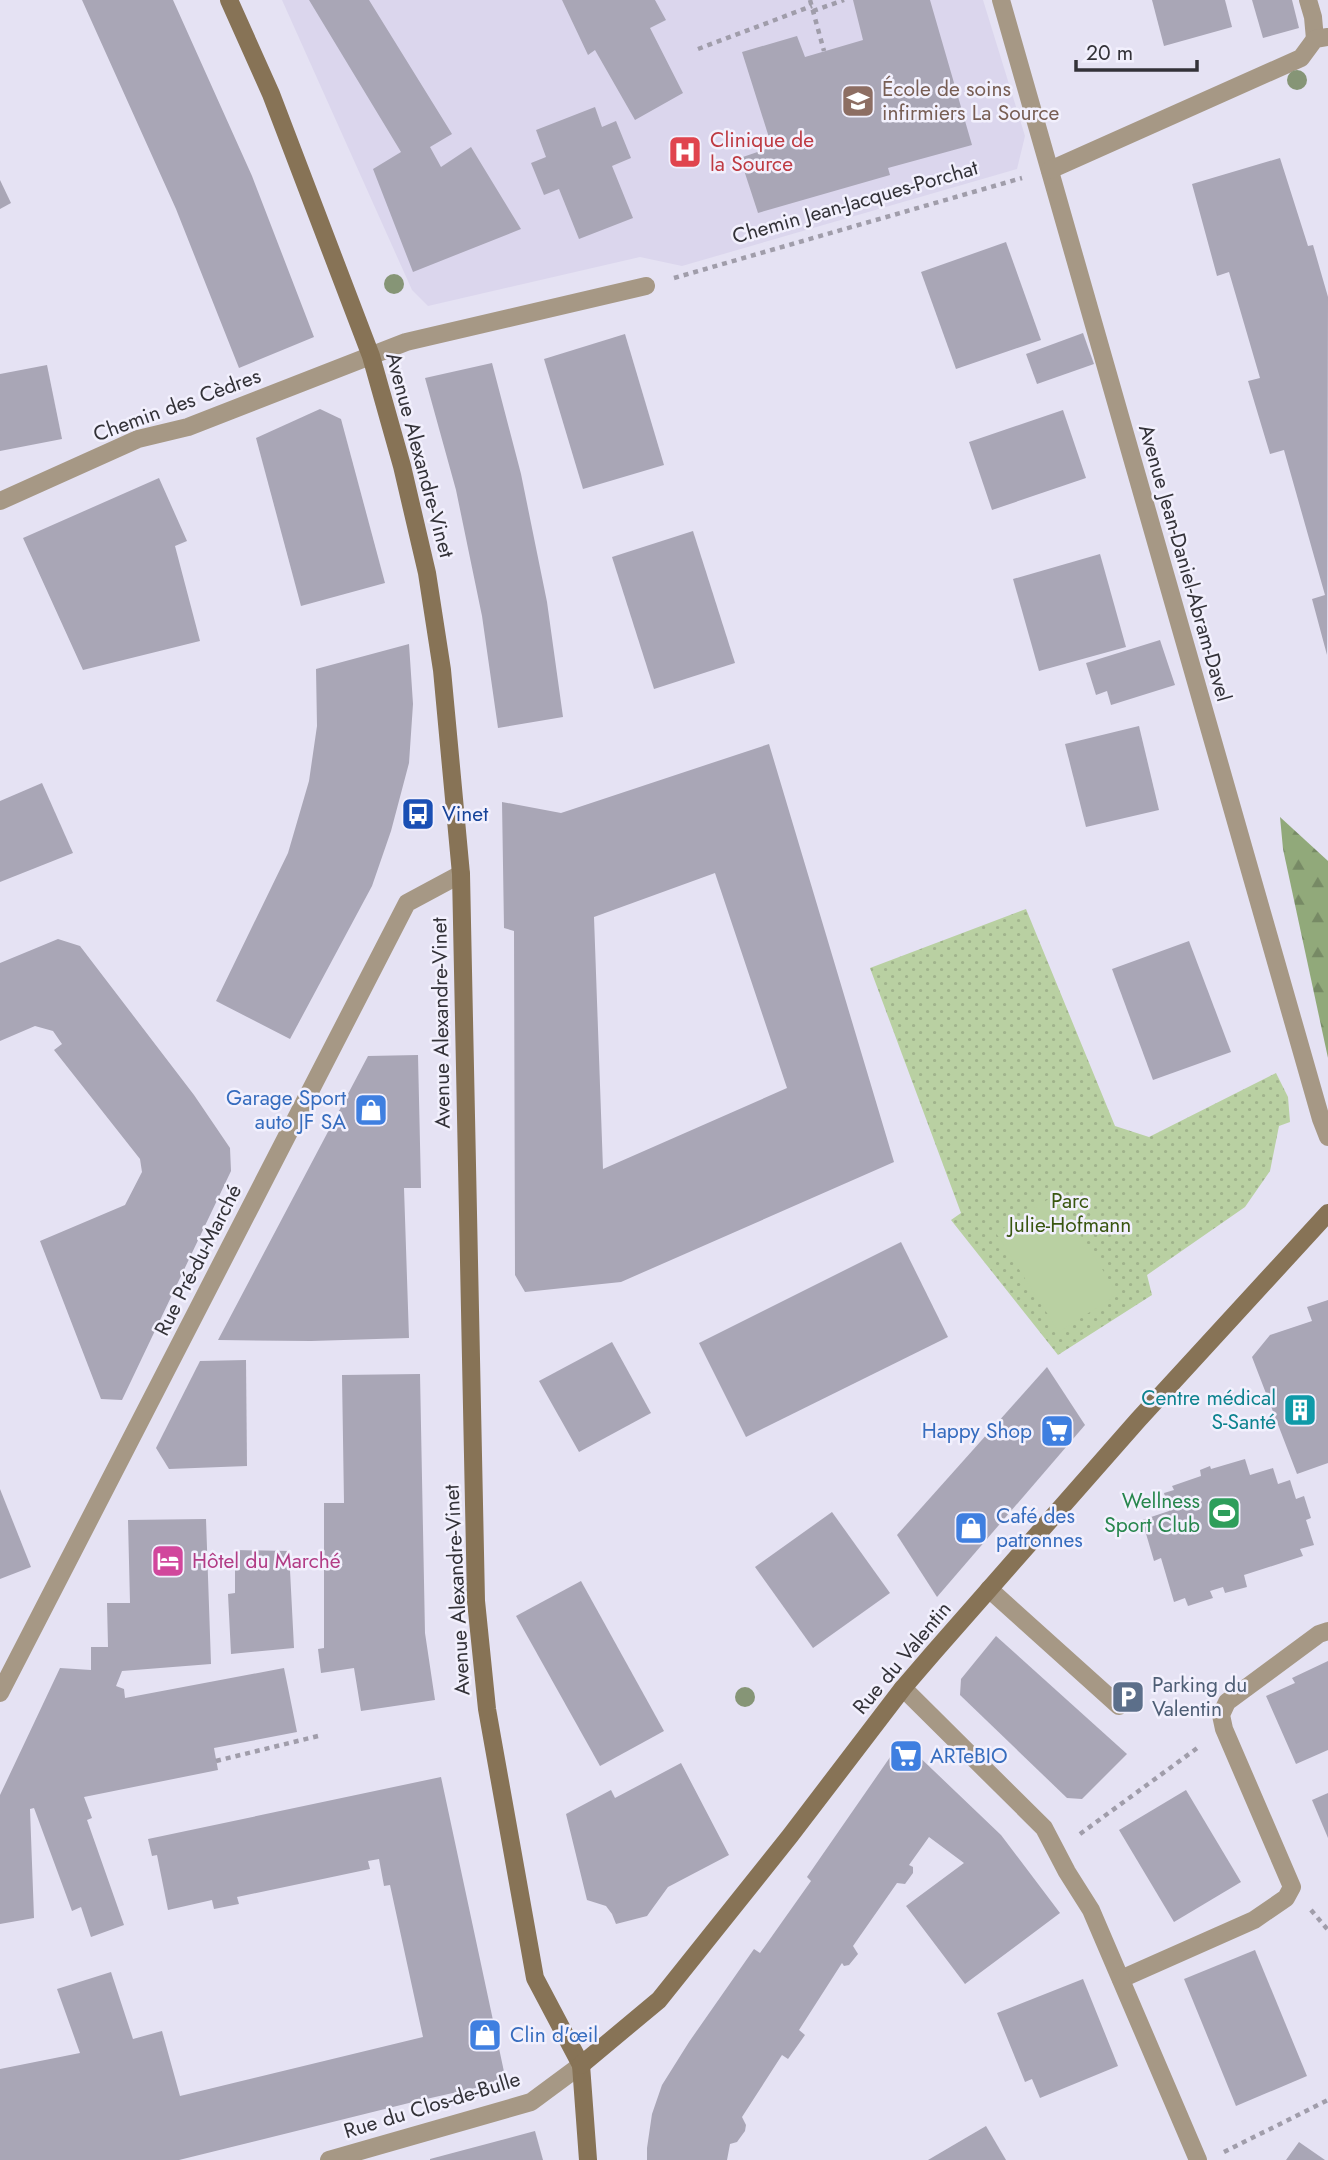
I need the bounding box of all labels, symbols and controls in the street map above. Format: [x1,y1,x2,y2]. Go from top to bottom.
scale bar [1076,28,1197,72]
text: 20 m [1086,38,1133,68]
place label: École de soins infirmiers La Source [882,74,1060,128]
school or university icon: École de soins infirmiers La Source [839,82,877,120]
place label: Clinique de la Source [710,125,814,179]
hospital icon: Clinique de la Source [666,133,704,171]
street label: Chemin Jean-Jacques-Porchat [729,153,981,251]
street label: Avenue Alexandre-Vinet [378,349,462,561]
street label: Chemin des Cèdres [89,361,265,449]
street label: Avenue Jean-Daniel-Abram-Davel [1131,421,1239,705]
bus stop icon: Vinet [399,795,437,833]
place label: Vinet [442,799,488,829]
street label: Avenue Alexandre-Vinet [424,917,458,1129]
place label: Garage Sport auto JF SA [226,1083,346,1137]
shop icon: Garage Sport auto JF SA [352,1091,390,1129]
street label: Rue Pré-du-Marché [147,1179,249,1341]
park label: Parc Julie-Hofmann [1006,1186,1131,1240]
place label: Centre médical S-Santé [1141,1383,1276,1437]
building icon: Centre médical S-Santé [1281,1391,1319,1429]
supermarket icon: Happy Shop [1038,1412,1076,1450]
place label: Happy Shop [922,1416,1032,1446]
street label: Avenue Alexandre-Vinet [436,1484,478,1696]
place label: Wellness Sport Club [1104,1486,1200,1540]
sports icon: Wellness Sport Club [1205,1494,1243,1532]
place label: Café des patronnes [996,1501,1083,1555]
shop icon: Café des patronnes [952,1509,990,1547]
hotel icon: Hôtel du Marché [149,1542,187,1580]
place label: Hôtel du Marché [192,1546,341,1576]
street label: Rue du Valentin [846,1595,958,1721]
place label: Parking du Valentin [1152,1670,1247,1724]
parking icon: Parking du Valentin [1109,1678,1147,1716]
supermarket icon: ARTeBIO [887,1737,925,1775]
place label: ARTeBIO [930,1741,1008,1771]
shop icon: Clin d'œil [466,2016,504,2054]
place label: Clin d'œil [510,2020,598,2050]
street label: Rue du Clos-de-Bulle [340,2064,524,2146]

